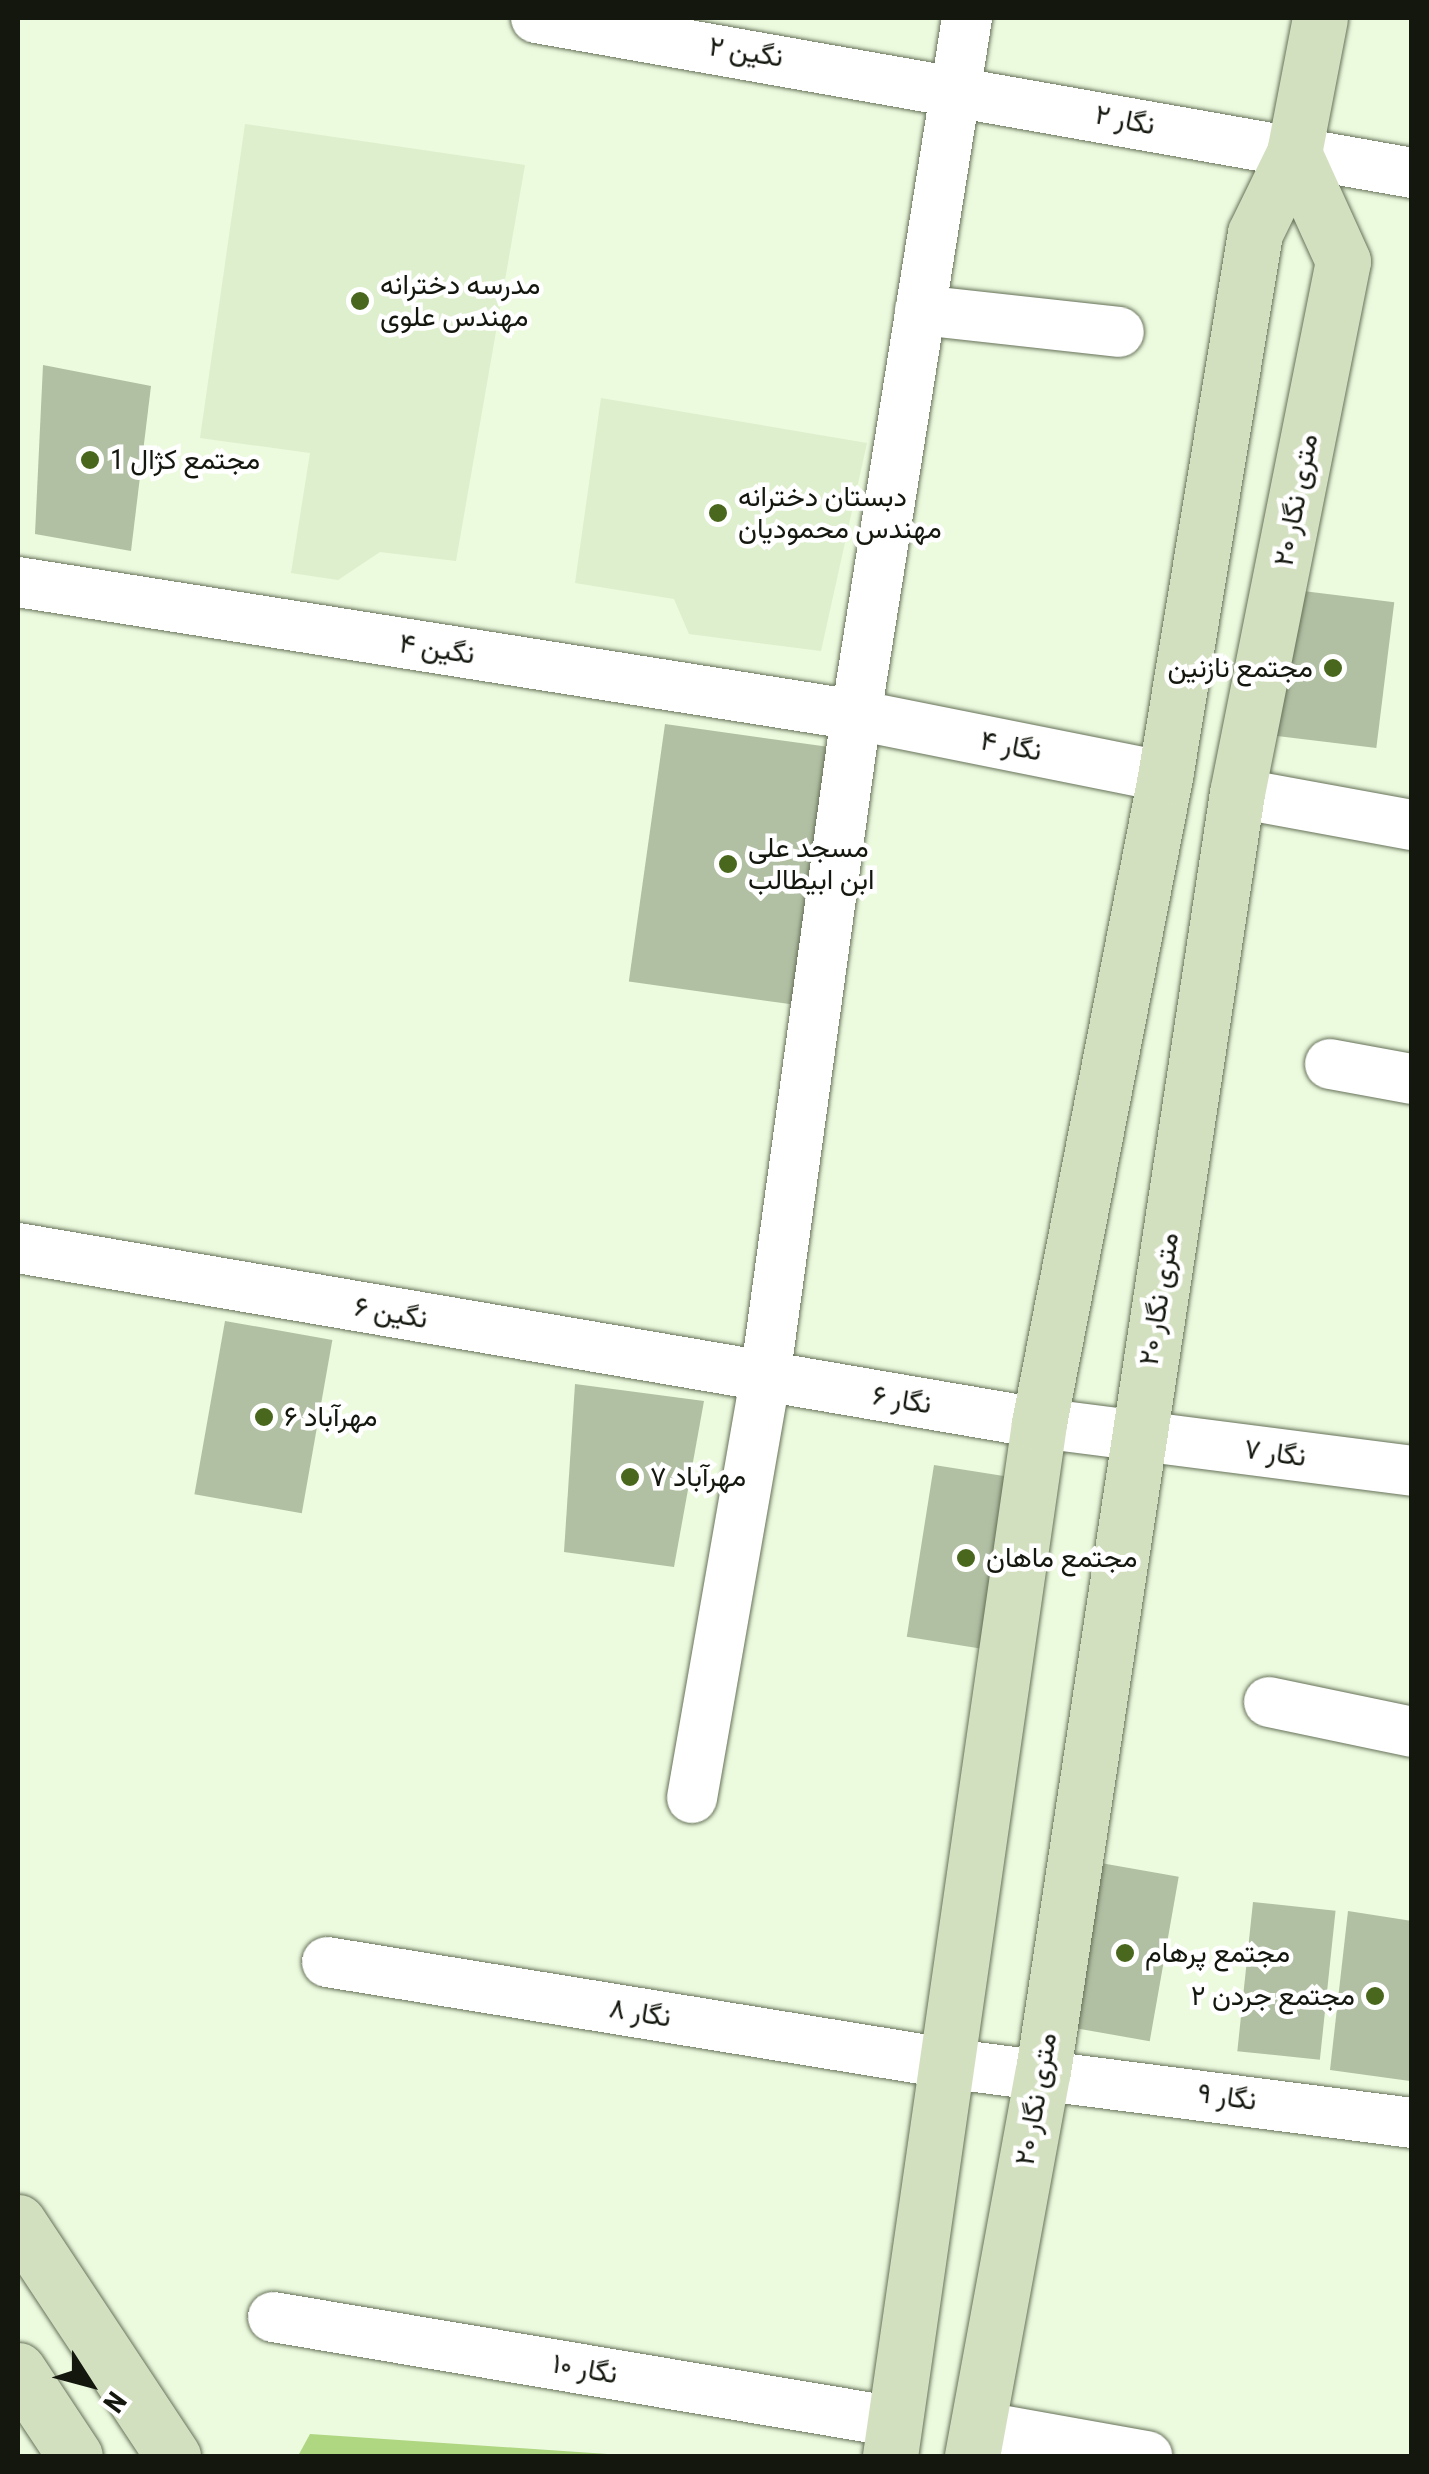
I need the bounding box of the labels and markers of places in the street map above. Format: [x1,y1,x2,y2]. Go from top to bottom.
place label: مدرسه دخترانه مهندس علوی [380,268,540,334]
marker: مدرسه دخترانه مهندس علوی [349,290,371,312]
place label: مجتمع کژال 1 [110,443,260,477]
marker: مجتمع کژال 1 [79,449,101,471]
place label: دبستان دخترانه مهندس محمودیان [738,480,942,546]
marker: دبستان دخترانه مهندس محمودیان [707,502,729,524]
place label: مجتمع نازنین [1167,651,1313,685]
marker: مجتمع نازنین [1322,657,1344,679]
place label: مسجد علی ابن ابیطالب [748,831,875,897]
marker: مسجد علی ابن ابیطالب [717,853,739,875]
place label: مهرآباد ۶ [284,1400,377,1434]
marker: مهرآباد ۶ [253,1406,275,1428]
place label: مهرآباد ۷ [650,1460,746,1494]
marker: مهرآباد ۷ [619,1466,641,1488]
place label: مجتمع ماهان [986,1541,1137,1575]
marker: مجتمع ماهان [955,1547,977,1569]
place label: مجتمع پرهام [1145,1936,1290,1970]
marker: مجتمع پرهام [1114,1942,1136,1964]
place label: مجتمع جردن ۲ [1191,1979,1355,2013]
marker: مجتمع جردن ۲ [1364,1985,1386,2007]

